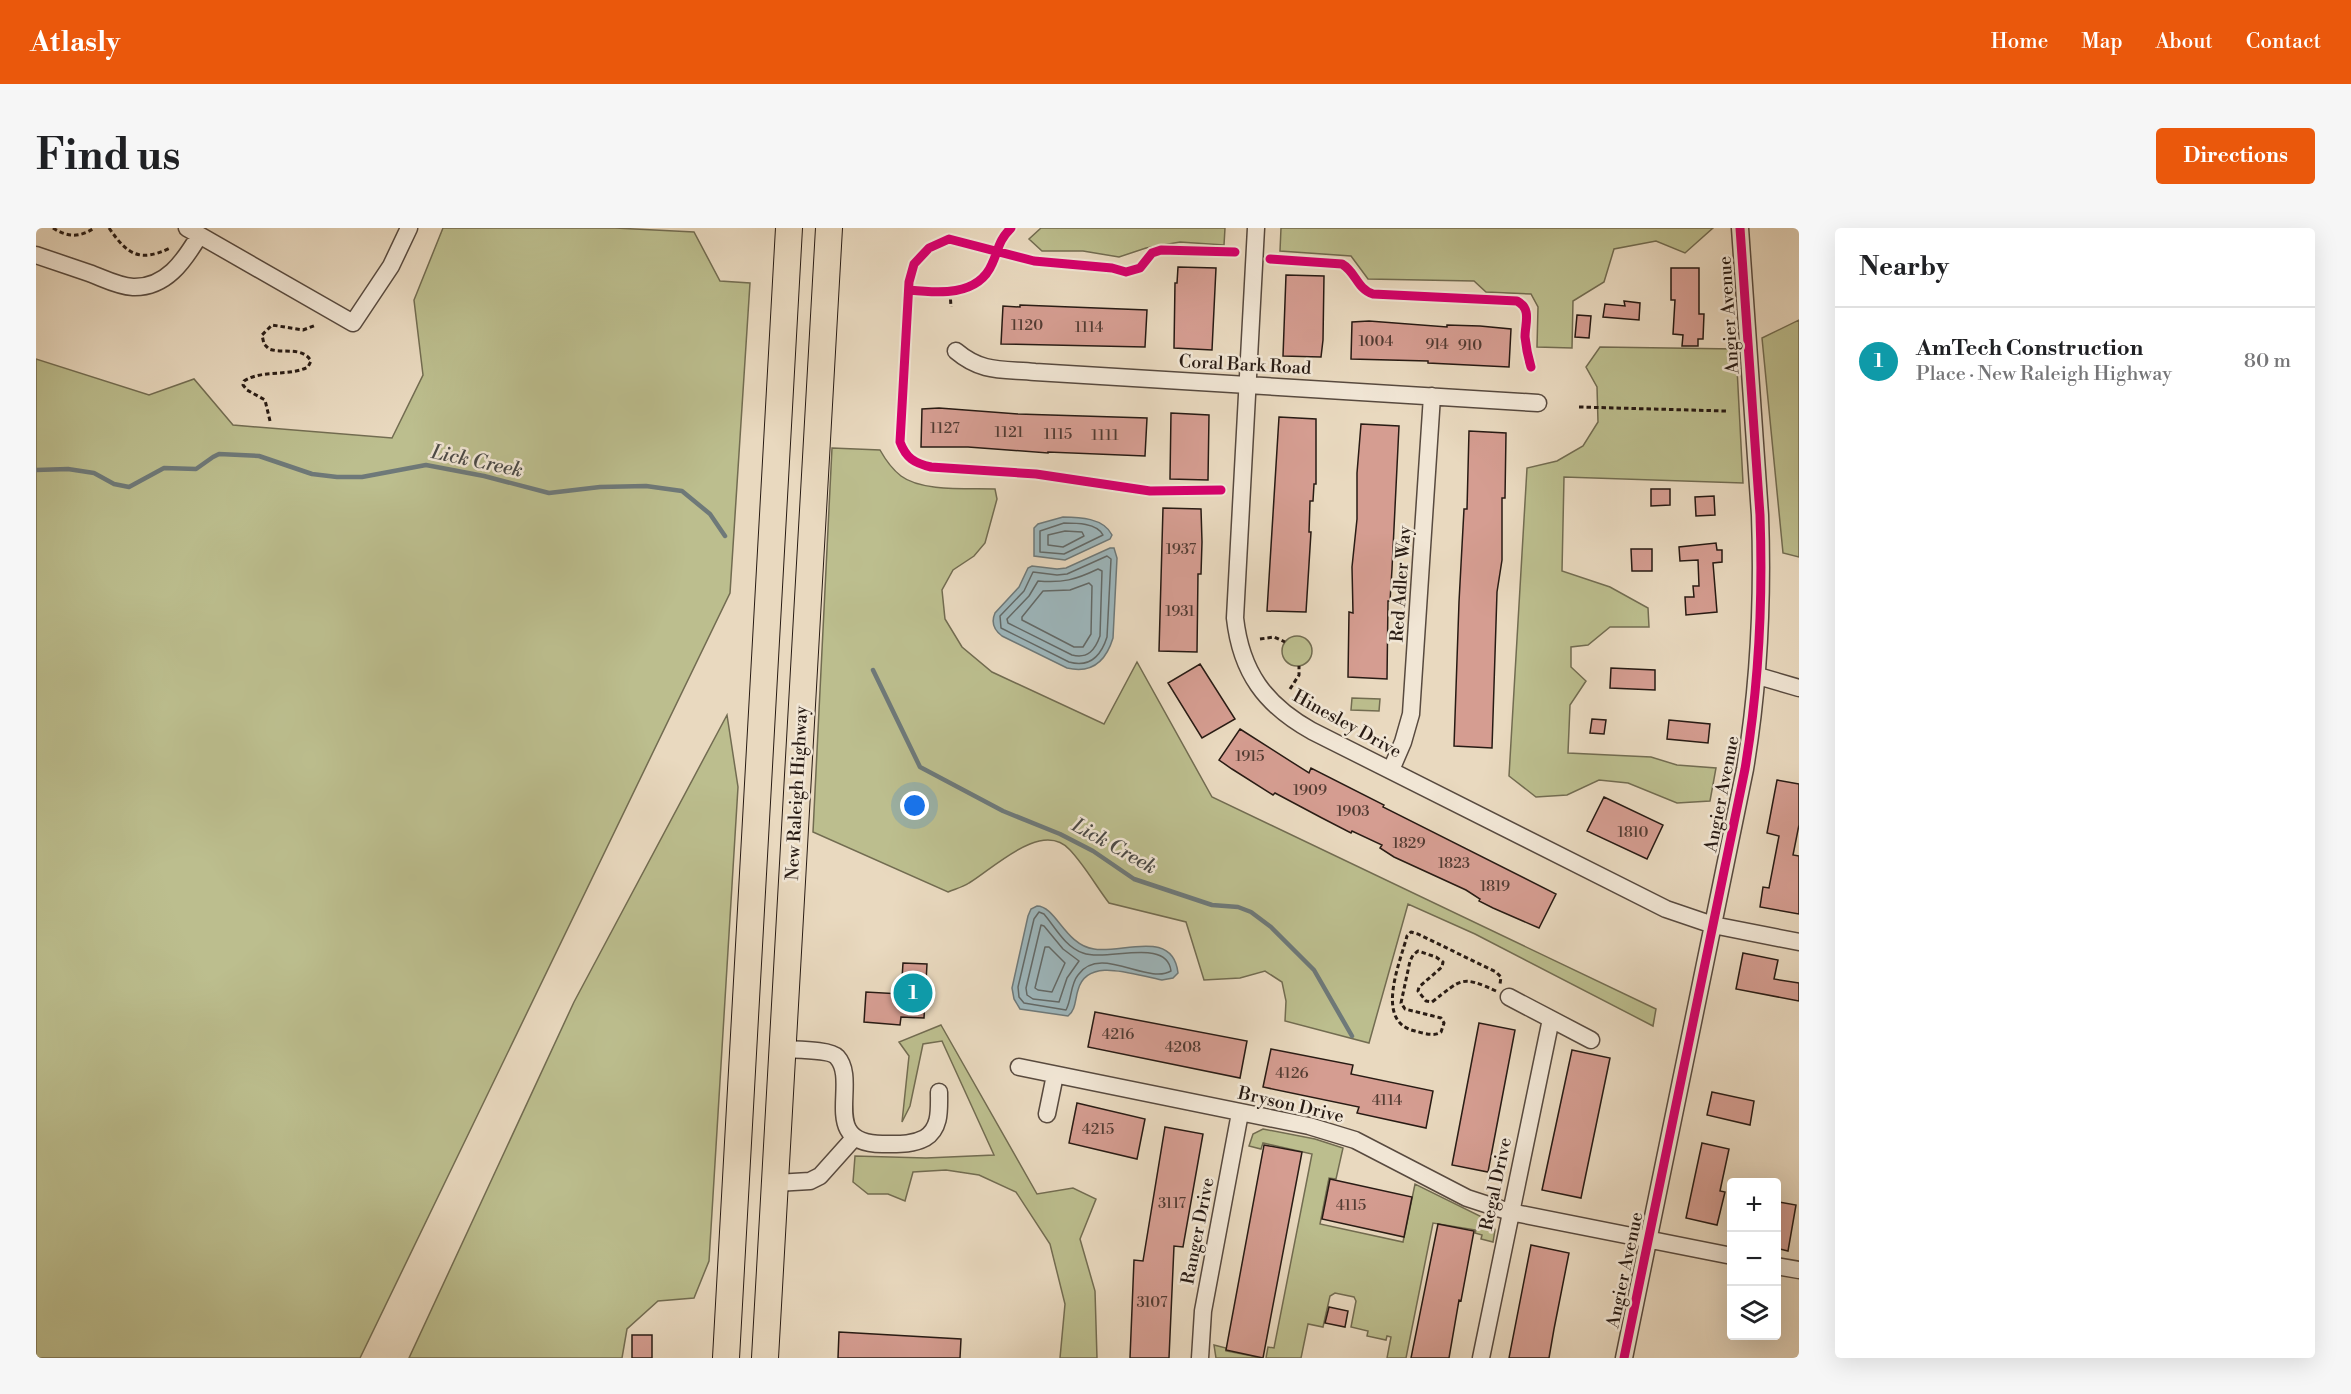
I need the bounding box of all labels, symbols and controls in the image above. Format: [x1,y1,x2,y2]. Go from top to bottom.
text: Atlasly [30,25,120,60]
text: Home [1991,29,2048,55]
text: Map [2081,29,2123,55]
text: About [2156,29,2213,55]
text: Contact [2246,29,2321,55]
button: Directions [2156,128,2315,184]
text: Find us [36,130,180,183]
text: Nearby [1859,251,1949,283]
street label: Angier Avenue [1713,255,1745,376]
house number: 1120 [1011,316,1043,335]
house number: 1114 [1075,318,1103,337]
house number: 1004 [1359,332,1393,351]
house number: 914 [1425,335,1449,354]
text: AmTech Construction [1916,335,2143,362]
house number: 910 [1458,336,1482,355]
text: 1 [1874,349,1883,374]
text: 80 m [2244,349,2291,374]
street label: Coral Bark Road [1178,350,1313,380]
text: Place · New Raleigh Highway [1916,362,2172,387]
house number: 1127 [930,419,960,438]
house number: 1121 [995,423,1024,442]
house number: 1115 [1044,425,1072,444]
house number: 1111 [1091,426,1119,445]
water label: Lick Creek [428,440,525,484]
street label: Red Adler Way [1385,525,1417,643]
house number: 1937 [1166,540,1197,559]
house number: 1931 [1165,602,1195,621]
street label: Hinesley Drive [1289,685,1405,763]
street label: New Raleigh Highway [781,705,813,881]
street label: Angier Avenue [1699,734,1745,855]
house number: 1915 [1235,747,1265,766]
house number: 1909 [1293,781,1327,800]
your location [900,791,929,820]
house number: 1903 [1336,802,1370,821]
water label: Lick Creek [1066,813,1161,880]
house number: 1810 [1618,823,1649,842]
house number: 1829 [1392,834,1426,853]
house number: 1823 [1438,854,1470,873]
house number: 1819 [1480,877,1510,896]
pin: 1 [894,970,932,1016]
house number: 4216 [1102,1025,1134,1044]
house number: 4208 [1165,1038,1201,1057]
house number: 4126 [1275,1064,1309,1083]
street label: Bryson Drive [1235,1081,1346,1128]
house number: 4114 [1372,1091,1402,1110]
house number: 4215 [1082,1120,1114,1139]
street label: Regal Drive [1475,1135,1517,1233]
street label: Ranger Drive [1176,1176,1220,1286]
map controls [1727,1178,1781,1340]
button: + [1727,1178,1781,1232]
house number: 3117 [1158,1194,1186,1213]
house number: 4115 [1336,1196,1366,1215]
street label: Angier Avenue [1601,1210,1649,1331]
button: − [1727,1232,1781,1286]
button: layers [1727,1286,1781,1340]
house number: 3107 [1136,1293,1168,1312]

